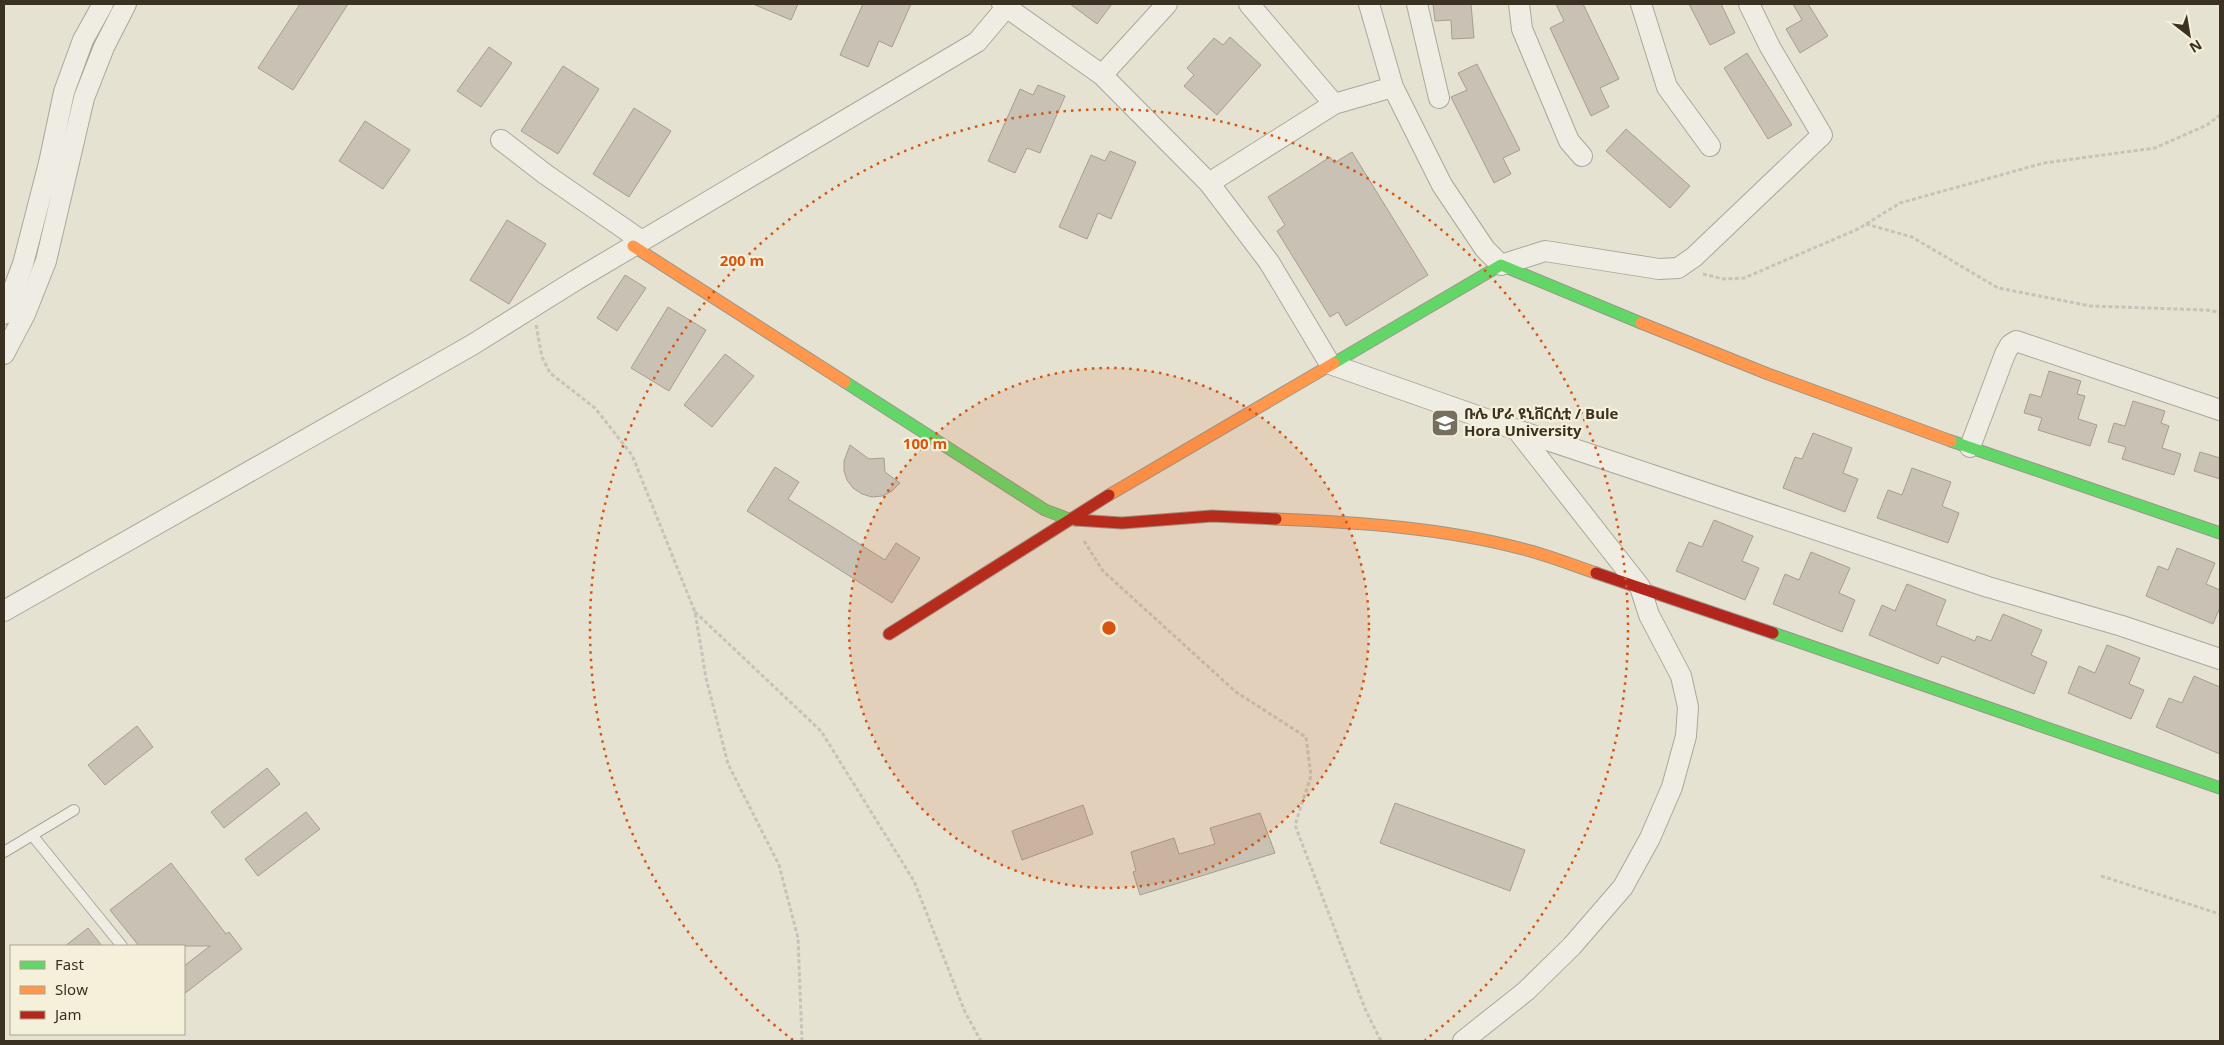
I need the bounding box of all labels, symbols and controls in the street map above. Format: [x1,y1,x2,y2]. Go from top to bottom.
north arrow [2164,10,2214,60]
text: N [2186,35,2206,58]
text: 200 m [720,250,764,270]
place label: ቡሌ ሆራ ዩኒቨርሲቲ / Bule Hora University [1464,403,1619,440]
school or university icon: ቡሌ ሆራ ዩኒቨርሲቲ / Bule Hora University [1430,408,1460,438]
text: 100 m [903,433,947,453]
centre of rings [1100,619,1118,637]
legend [10,945,185,1035]
text: Fast [55,954,84,974]
text: Slow [55,979,88,999]
text: Jam [53,1004,82,1024]

